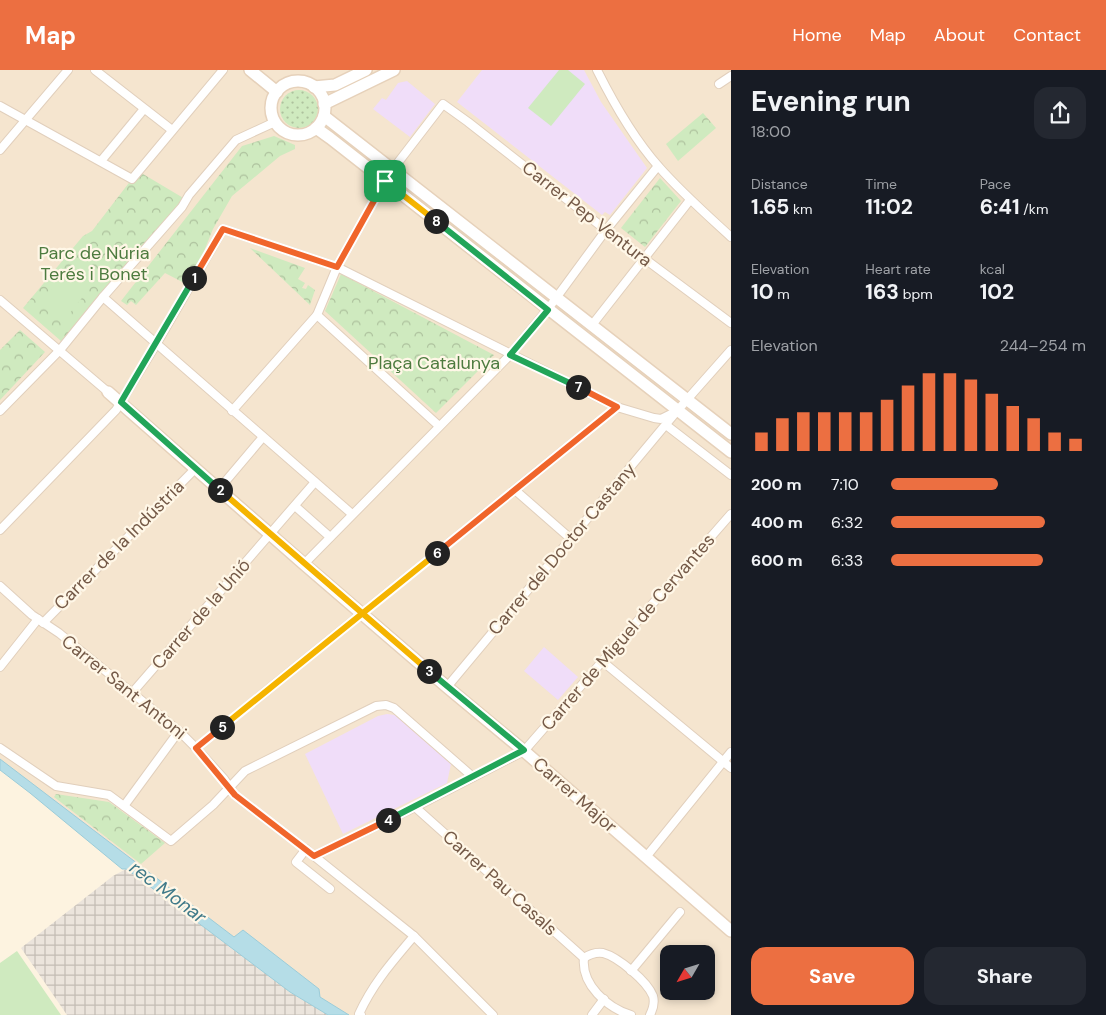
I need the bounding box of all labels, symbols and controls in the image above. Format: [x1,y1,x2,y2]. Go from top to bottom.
text: Map [25,20,76,51]
text: Home [792,23,842,47]
text: Map [870,23,906,47]
text: About [934,23,985,47]
text: Contact [1013,23,1081,47]
text: Evening run [751,83,911,120]
button: share [1034,87,1086,139]
text: 18:00 [751,121,791,142]
street label: Carrer Pep Ventura [517,156,657,272]
pin [364,160,406,202]
icon: arrive [371,167,399,195]
text: Distance [751,175,808,193]
text: Time [865,175,897,193]
text: Pace [980,175,1011,193]
text: 1.65 [751,193,789,221]
text: 11:02 [865,193,913,221]
text: 6:41 [980,193,1020,221]
text: km [789,200,813,218]
text: /km [1020,200,1048,218]
pin: 8 [424,208,448,234]
text: 8 [432,212,441,230]
park label: Parc de Núria Terés i Bonet [38,241,150,286]
text: Elevation [751,260,809,278]
text: Heart rate [865,260,931,278]
text: kcal [980,260,1005,278]
pin: 1 [182,266,206,290]
text: 1 [192,269,197,287]
text: 10 [751,278,773,306]
text: 163 [865,278,899,306]
text: 102 [980,278,1014,306]
text: m [773,285,790,303]
text: bpm [899,285,933,303]
text: Elevation [751,335,818,356]
text: 244–254 m [1000,335,1086,356]
park label: Plaça Catalunya [368,351,500,375]
pin: 7 [566,374,590,400]
text: 7 [575,378,582,396]
street label: Carrer del Doctor Castany [483,458,641,640]
text: 200 m [751,474,802,495]
text: 7:10 [831,474,859,495]
street label: Carrer de la Indústria [49,475,189,615]
pin: 2 [208,478,232,502]
text: 2 [216,481,225,499]
text: 400 m [751,512,803,533]
text: 6:32 [831,512,863,533]
street label: Carrer de Miguel de Cervantes [536,528,720,736]
pin: 6 [424,540,450,566]
text: 6 [433,544,442,562]
text: 600 m [751,550,803,571]
text: 6:33 [831,550,863,571]
street label: Carrer de la Unió [146,554,256,674]
street label: Carrer Sant Antoni [57,629,191,745]
pin: 3 [416,658,442,684]
text: 3 [425,662,434,680]
pin: 5 [210,714,234,740]
text: 5 [218,718,227,736]
street label: Carrer Major [528,752,622,838]
pin: 4 [376,808,400,832]
text: 4 [384,811,393,829]
street label: Carrer Pau Casals [437,825,563,941]
water label: rec Monar [125,855,212,930]
north arrow [660,945,715,1000]
map controls [660,945,715,1000]
button: Save [751,947,914,1005]
button: Share [924,947,1086,1005]

